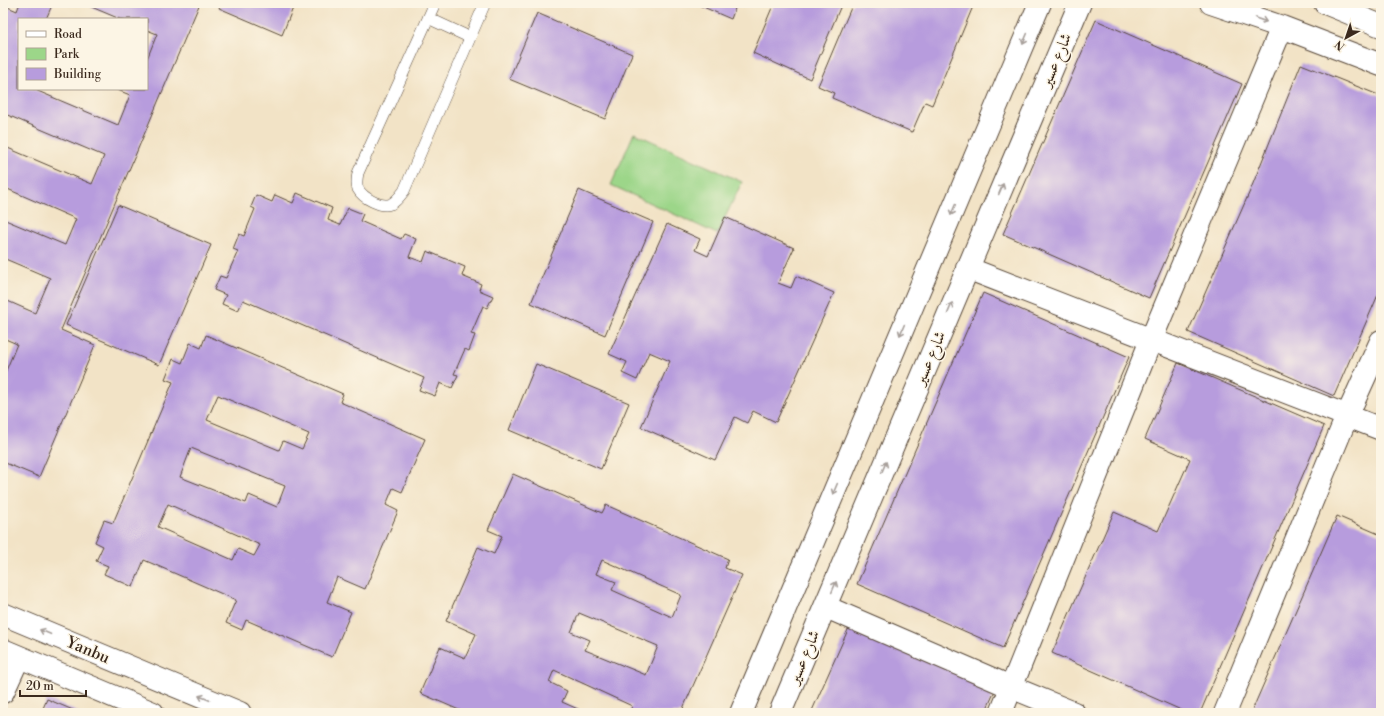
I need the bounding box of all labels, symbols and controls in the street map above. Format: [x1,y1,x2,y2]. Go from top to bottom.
one-way arrow [1254,17,1267,24]
legend [18,18,148,90]
north arrow [1326,18,1366,58]
text: Road [54,27,82,42]
street label: شارع عسير [1035,30,1079,93]
one-way arrow [1021,32,1028,44]
text: N [1332,37,1348,53]
text: Park [54,47,80,62]
text: Building [53,67,102,82]
one-way arrow [998,183,1005,195]
one-way arrow [948,204,956,216]
one-way arrow [947,303,955,315]
one-way arrow [898,324,905,336]
street label: شارع عسير [909,328,953,391]
one-way arrow [881,462,888,474]
one-way arrow [831,482,839,494]
one-way arrow [830,582,838,594]
street label: شارع عسير [783,627,827,690]
one-way arrow [40,628,52,635]
street label: Yanbu [62,632,113,668]
scale bar [20,672,86,698]
text: 20 m [26,679,54,694]
one-way arrow [199,694,211,701]

